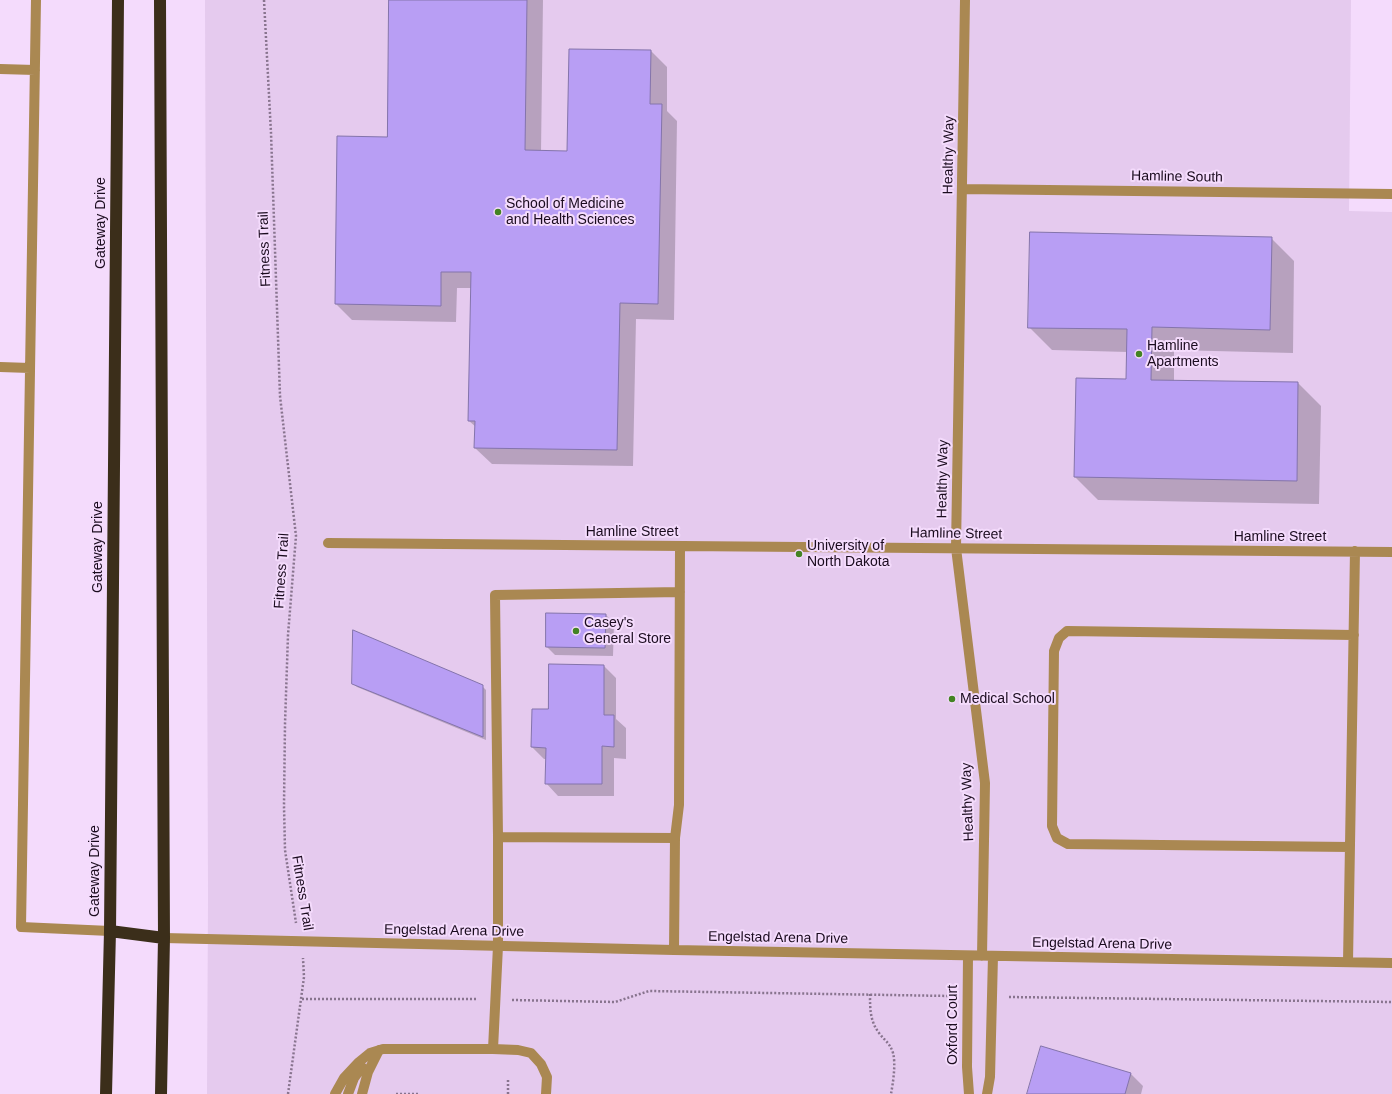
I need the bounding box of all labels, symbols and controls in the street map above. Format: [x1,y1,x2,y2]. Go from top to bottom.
street label: Healthy Way [940,115,958,195]
street label: Hamline South [1131,168,1223,186]
street label: Gateway Drive [93,177,109,269]
place label: School of Medicine and Health Sciences [506,196,634,228]
marker: School of Medicine and Health Sciences [493,207,503,217]
street label: Fitness Trail [255,211,275,287]
place label: Hamline Apartments [1147,338,1219,370]
marker: Hamline Apartments [1134,349,1144,359]
street label: Healthy Way [934,439,952,519]
street label: Gateway Drive [90,501,106,593]
street label: Hamline Street [586,524,678,540]
street label: Hamline Street [910,525,1002,543]
street label: Hamline Street [1234,529,1326,545]
street label: Fitness Trail [271,533,293,609]
place label: University of North Dakota [807,538,889,570]
marker: University of North Dakota [794,549,804,559]
place label: Casey's General Store [584,615,671,648]
marker: Casey's General Store [571,626,581,636]
place label: Medical School [960,691,1055,707]
marker: Medical School [947,694,957,704]
street label: Healthy Way [958,762,978,842]
street label: Gateway Drive [87,825,103,917]
street label: Fitness Trail [288,854,316,932]
street label: Engelstad Arena Drive [384,921,524,941]
street label: Engelstad Arena Drive [708,928,848,948]
street label: Engelstad Arena Drive [1032,934,1172,954]
street label: Oxford Court [945,985,961,1065]

